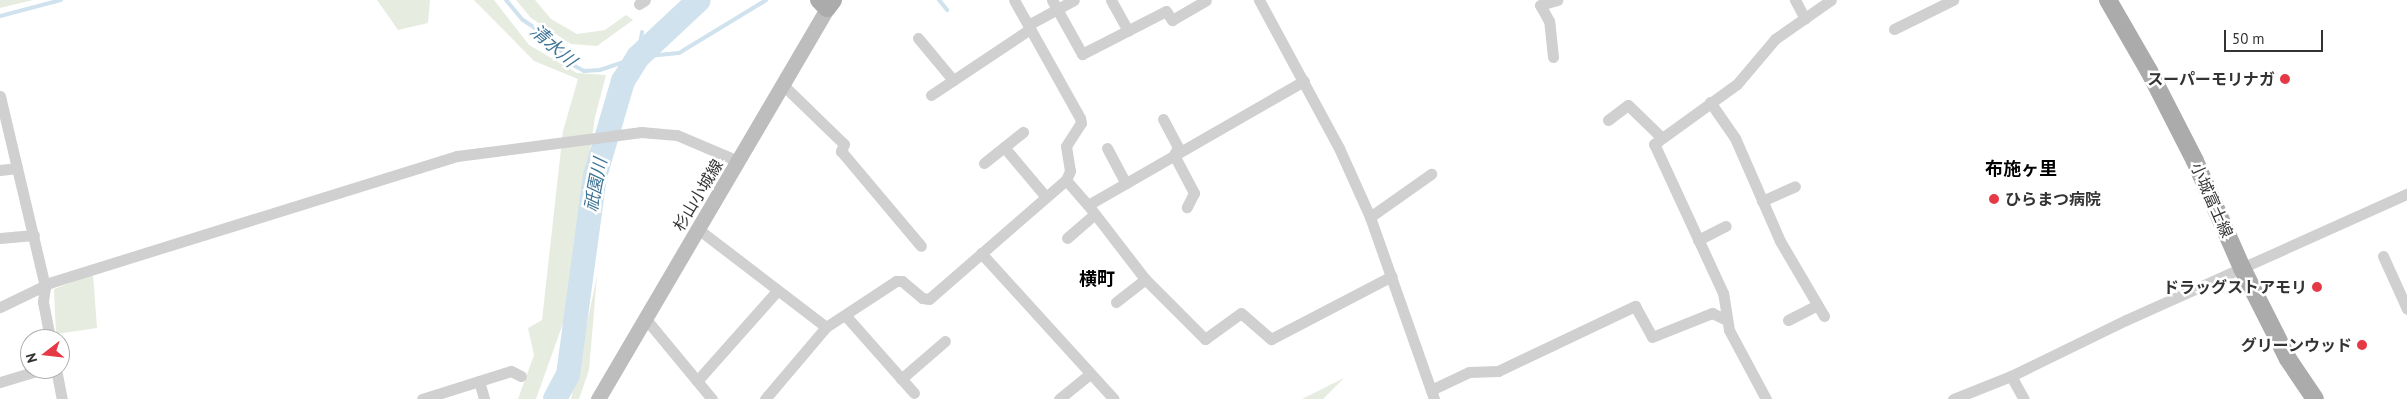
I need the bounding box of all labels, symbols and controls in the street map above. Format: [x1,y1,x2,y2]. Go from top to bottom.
water label: 清水川 [526,20,580,72]
scale bar [2227,20,2326,52]
text: 50 m [2232,29,2265,48]
place label: スーパーモリナガ [2147,69,2275,89]
marker: スーパーモリナガ [2279,73,2291,85]
water label: 祇園川 [580,156,612,214]
street label: 杉山小城線 [669,156,727,234]
district label: 布施ヶ里 [1985,158,2057,180]
street label: 小城富士線 [2187,160,2237,240]
place label: ひらまつ病院 [2005,189,2101,209]
marker: ひらまつ病院 [1987,192,2001,206]
district label: 横町 [1079,268,1115,290]
place label: ドラッグストアモリ [2163,277,2307,297]
marker: ドラッグストアモリ [2311,281,2323,293]
north arrow [20,329,70,379]
place label: グリーンウッド [2240,335,2352,355]
marker: グリーンウッド [2356,339,2368,351]
text: N [22,351,41,365]

